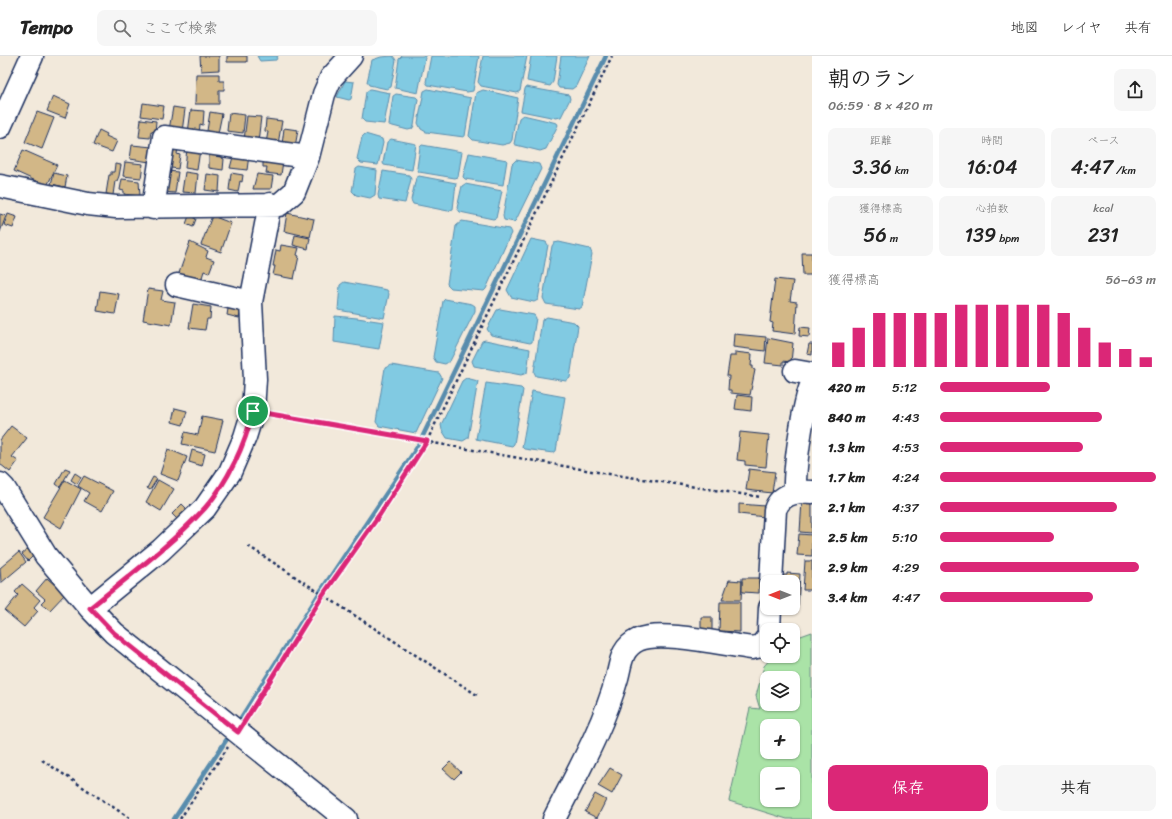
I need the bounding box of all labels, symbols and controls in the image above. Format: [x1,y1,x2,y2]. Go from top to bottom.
search box [97,10,377,46]
text: Tempo [20,11,73,44]
text: ここで検索 [143,15,218,41]
text: 地図 [1011,15,1039,40]
text: レイヤ [1061,15,1102,40]
text: 共有 [1124,15,1152,40]
icon: search [111,17,133,39]
text: 朝のラン [828,59,916,98]
button: share [1114,69,1156,111]
text: 06:59 · 8 × 420 m [828,94,933,117]
text: 距離 [870,131,892,150]
text: 時間 [981,131,1003,150]
text: ペース [1087,131,1120,150]
text: 3.36 [852,150,892,185]
text: 16:04 [966,150,1018,185]
text: 4:47 [1071,150,1113,185]
text: km [892,161,909,180]
text: /km [1113,161,1136,180]
text: 獲得標高 [859,199,903,218]
text: 心拍数 [975,199,1008,218]
text: kcal [1093,199,1113,218]
text: 56 [863,218,887,253]
text: 139 [964,218,996,253]
text: 231 [1088,218,1119,253]
text: m [887,229,898,248]
text: bpm [996,229,1019,248]
text: 獲得標高 [828,268,880,291]
text: 56–63 m [1105,268,1156,291]
text: 420 m [828,376,865,399]
text: 5:12 [892,376,917,399]
pin [236,394,270,428]
icon: arrive [242,400,264,422]
text: 840 m [828,406,866,429]
text: 4:43 [892,406,919,429]
text: 1.3 km [828,436,865,459]
text: 4:53 [892,436,919,459]
text: 1.7 km [828,466,865,489]
text: 4:24 [892,466,920,489]
text: 2.1 km [828,496,865,519]
text: 4:37 [892,496,919,519]
text: 2.5 km [828,526,868,549]
text: 5:10 [892,526,918,549]
text: 2.9 km [828,556,868,579]
text: 4:29 [892,556,920,579]
north arrow [760,575,800,615]
map controls [760,575,800,807]
text: 3.4 km [828,586,867,609]
text: 4:47 [892,586,920,609]
button: locate [760,623,800,663]
button: layers [760,671,800,711]
button: + [760,719,800,759]
button: 保存 [828,765,988,811]
button: 共有 [996,765,1156,811]
button: − [760,767,800,807]

